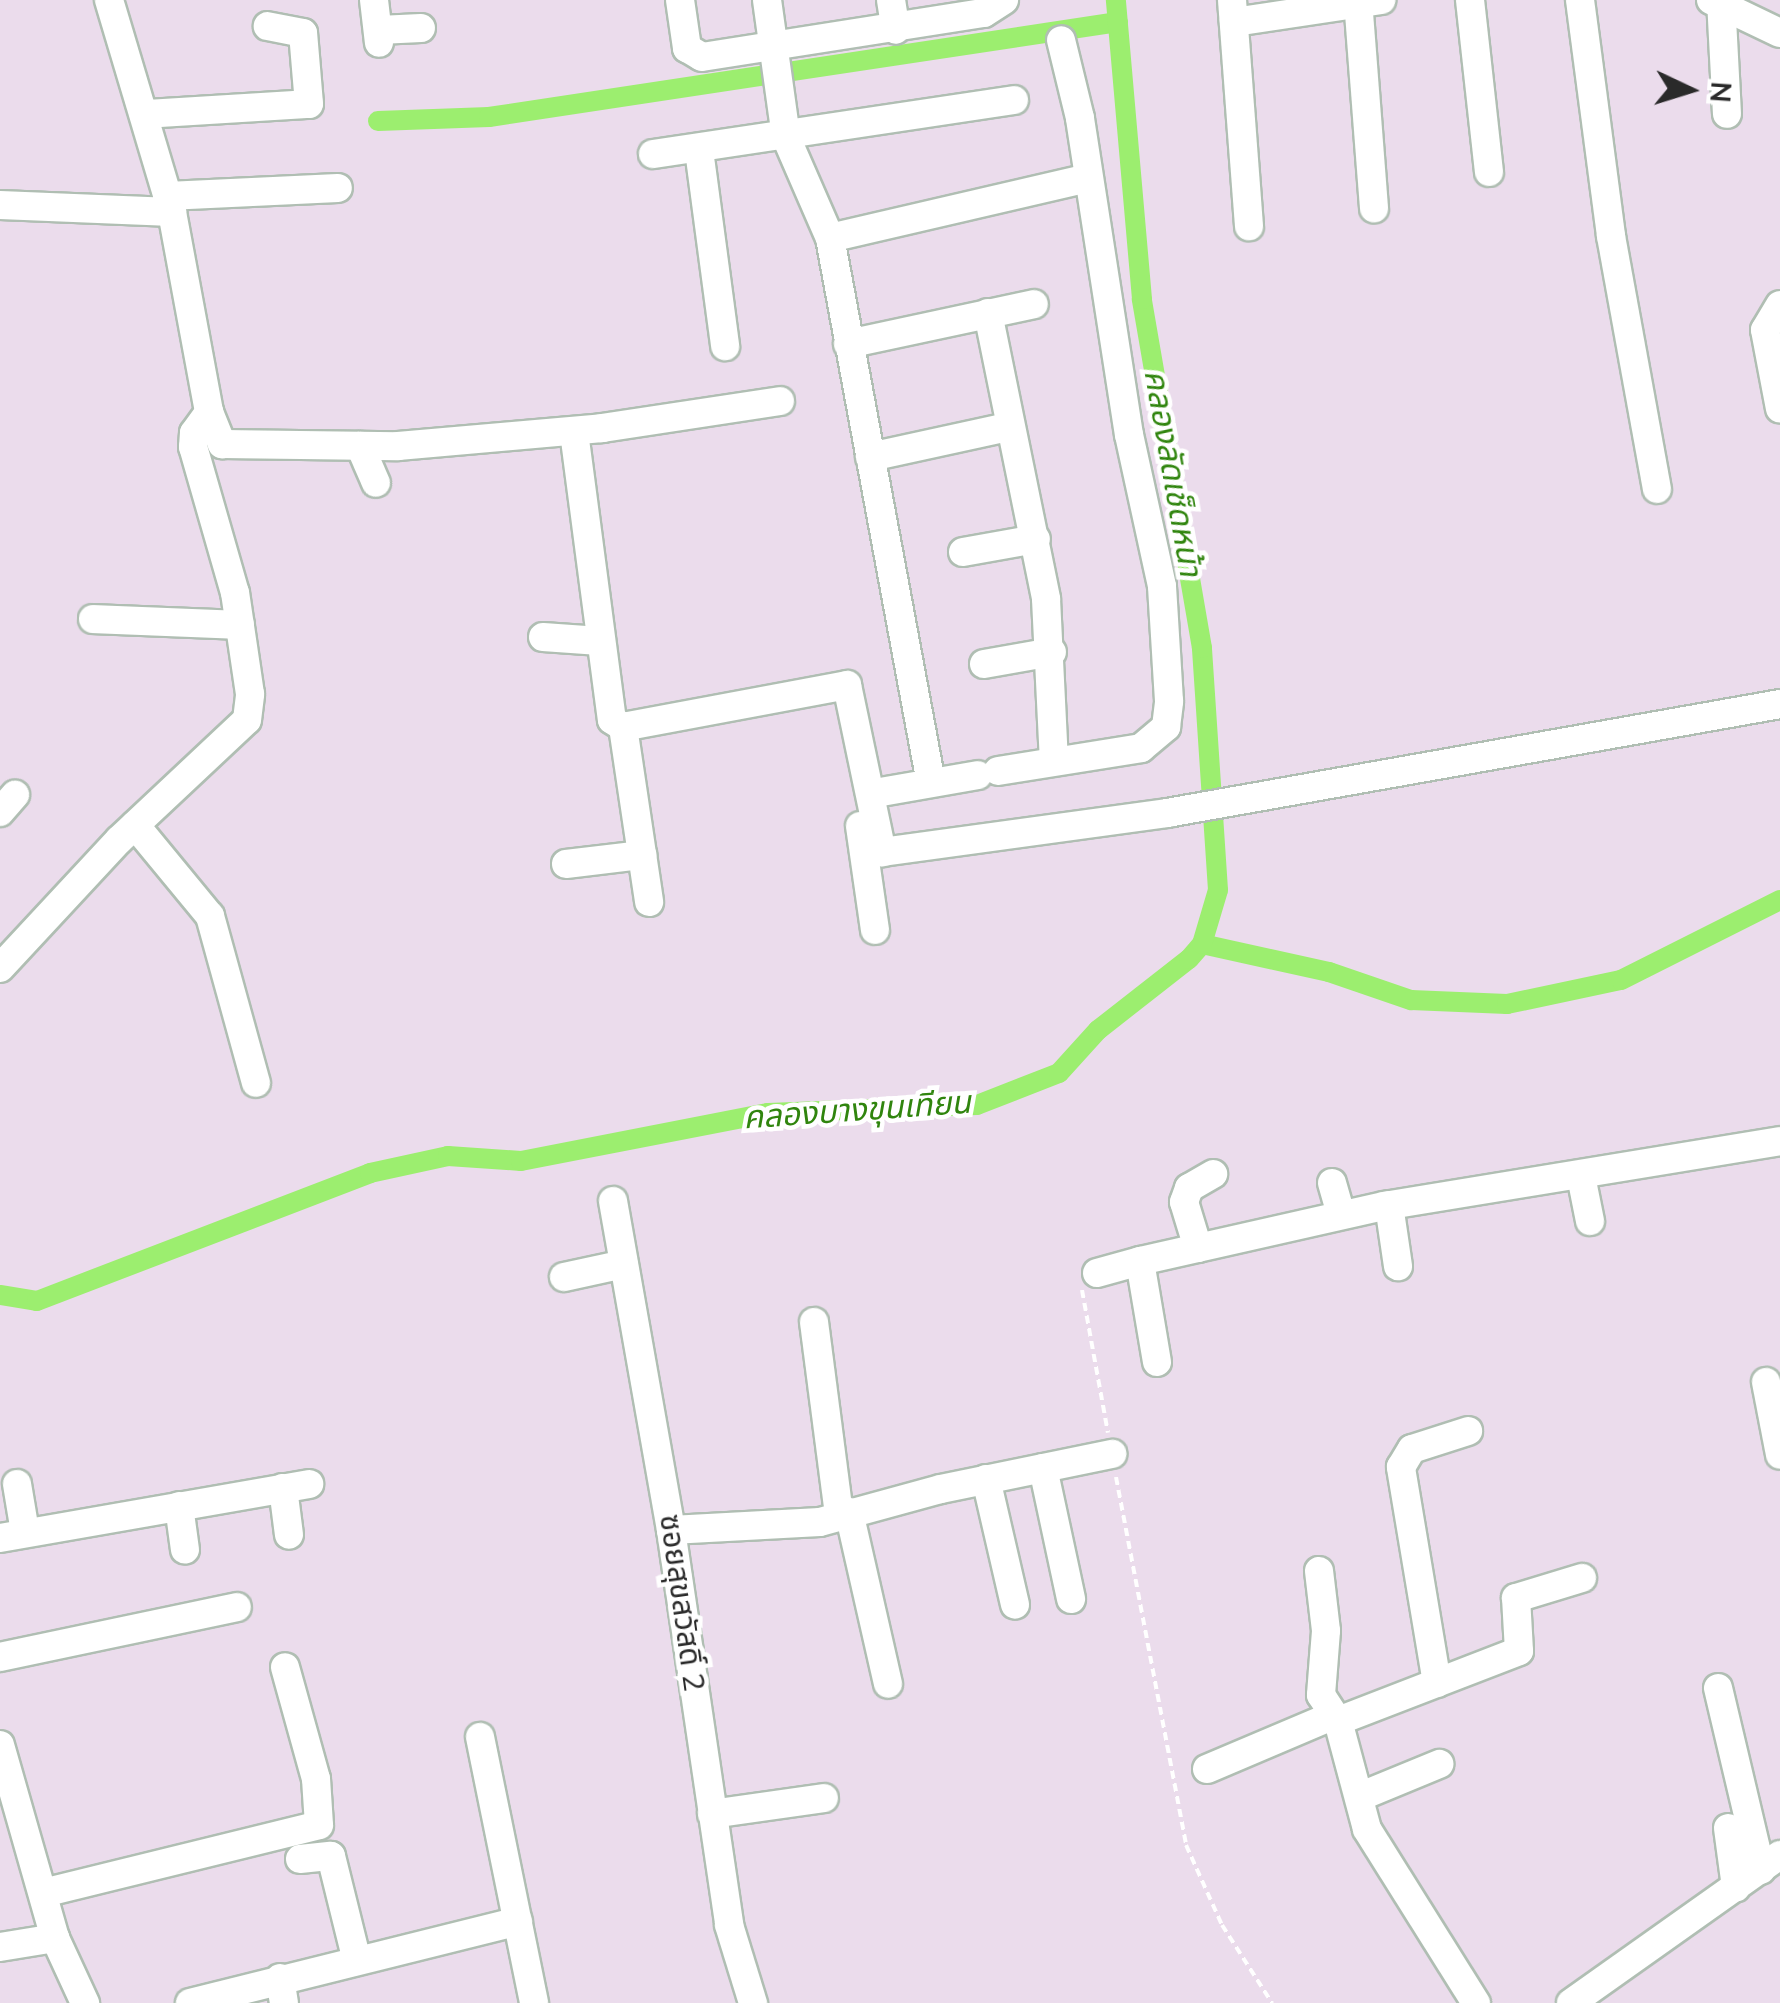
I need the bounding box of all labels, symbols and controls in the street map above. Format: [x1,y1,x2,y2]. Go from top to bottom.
north arrow [1640,40,1740,140]
text: N [1700,80,1740,104]
water label: คลองลัดเช็ดหน้า [1135,367,1209,579]
water label: คลองบางขุนเทียน [742,1084,972,1138]
street label: ซอยสุขสวัสดิ์ 2 [651,1512,711,1694]

